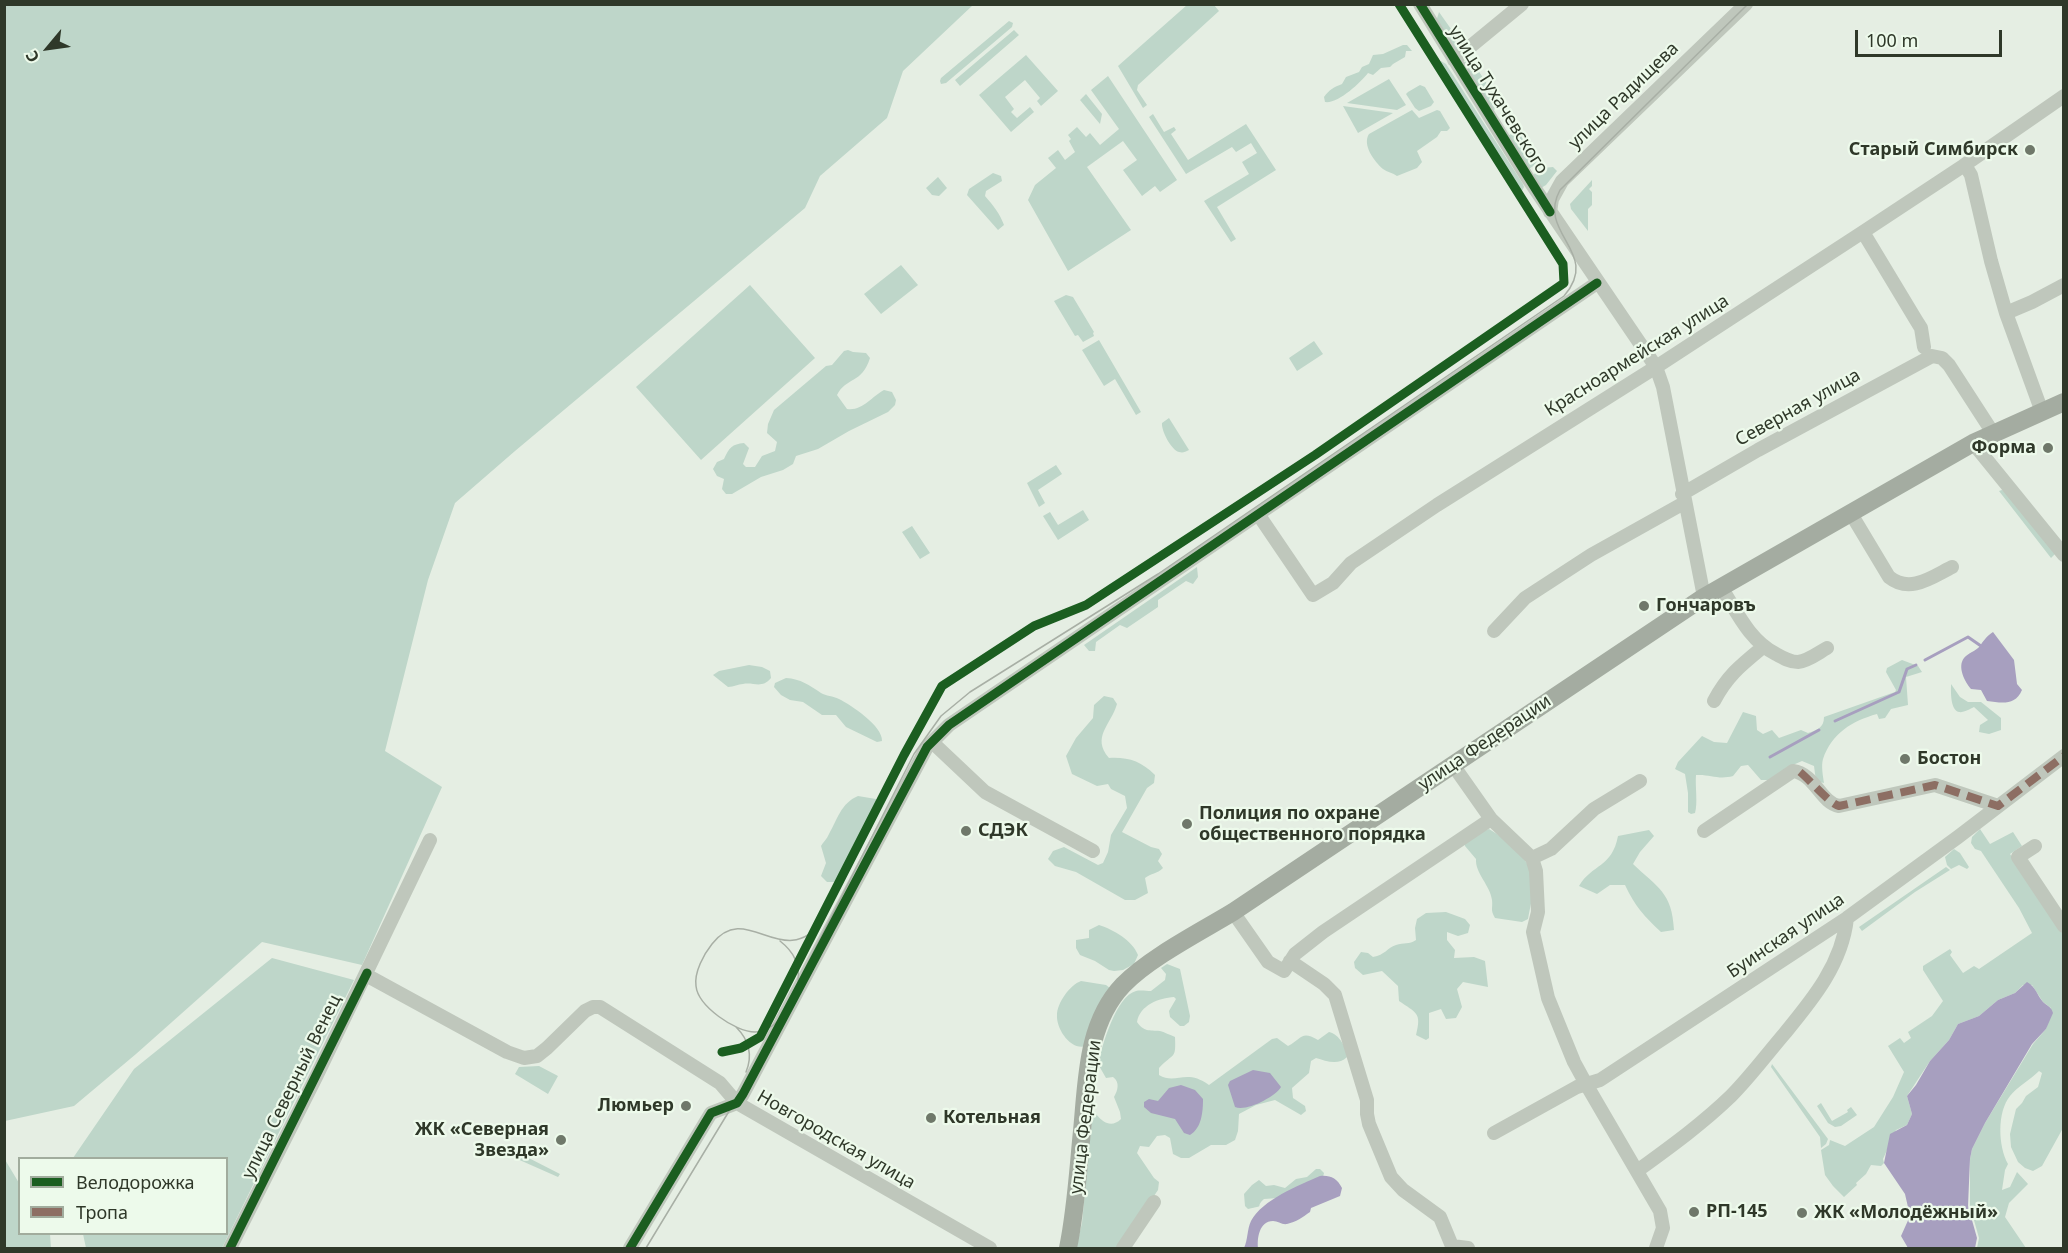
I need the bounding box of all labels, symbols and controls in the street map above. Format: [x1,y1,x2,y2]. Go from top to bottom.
north arrow [18,18,78,78]
scale bar [1858,18,2005,56]
street label: улица Тухачевского [1443,22,1553,178]
text: 100 m [1866,28,1918,52]
street label: улица Радищева [1565,38,1683,154]
text: С [20,47,44,67]
place label: Старый Симбирск [1849,139,2018,161]
marker: Старый Симбирск [2023,143,2037,157]
street label: Красноармейская улица [1541,290,1733,422]
street label: Северная улица [1732,365,1864,451]
place label: Форма [1971,437,2036,459]
marker: Форма [2041,441,2055,455]
place label: Гончаровъ [1656,595,1756,617]
marker: Гончаровъ [1637,599,1651,613]
street label: улица Федерации [1415,691,1555,795]
place label: Бостон [1917,748,1981,770]
marker: Бостон [1898,752,1912,766]
place label: Полиция по охране общественного порядка [1199,803,1426,846]
marker: Полиция по охране общественного порядка [1180,817,1194,831]
place label: СДЭК [978,820,1028,842]
marker: СДЭК [959,824,973,838]
street label: Буинская улица [1723,889,1849,983]
street label: улица Северный Венец [238,991,346,1183]
street label: улица Федерации [1066,1039,1106,1195]
street label: Новгородская улица [753,1086,919,1194]
place label: Люмьер [598,1095,674,1117]
marker: Люмьер [679,1099,693,1113]
place label: Котельная [943,1107,1041,1129]
marker: Котельная [924,1111,938,1125]
place label: ЖК «Северная Звезда» [415,1119,549,1162]
marker: ЖК «Северная Звезда» [554,1133,568,1147]
legend [18,1157,228,1235]
text: Велодорожка [76,1170,194,1194]
text: Тропа [76,1200,128,1224]
place label: РП-145 [1706,1201,1768,1223]
place label: ЖК «Молодёжный» [1814,1202,1998,1224]
marker: РП-145 [1687,1205,1701,1219]
marker: ЖК «Молодёжный» [1795,1206,1809,1220]

